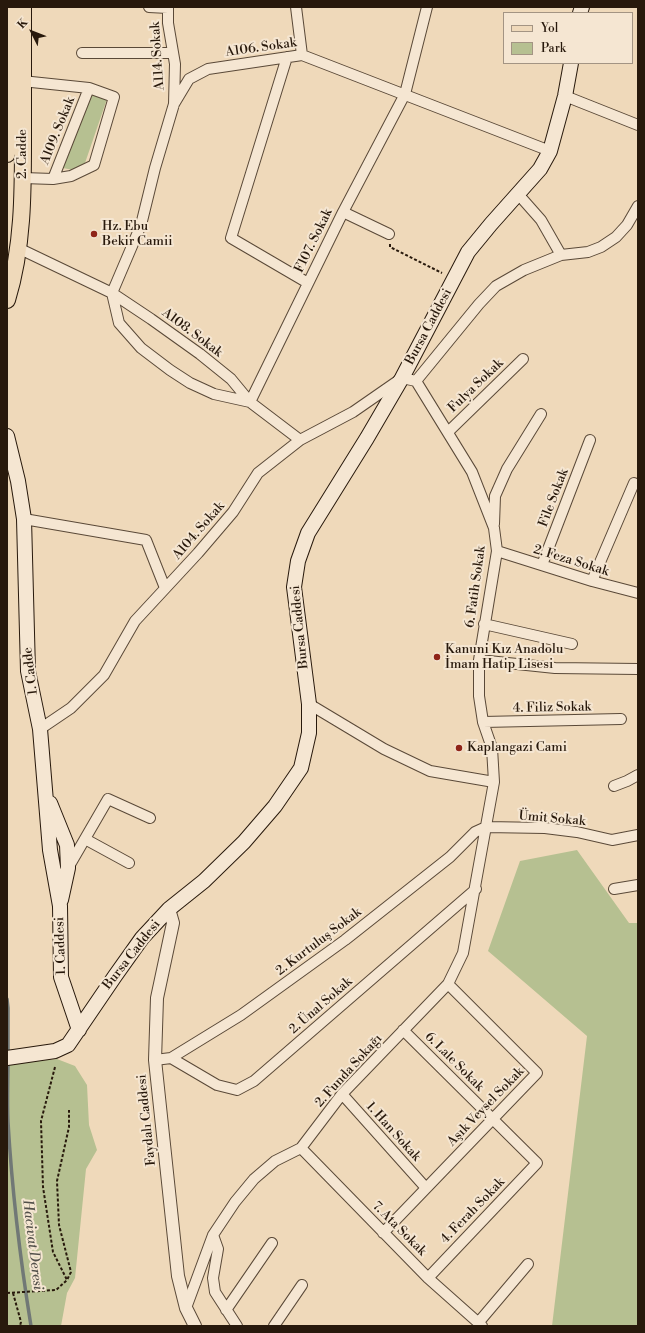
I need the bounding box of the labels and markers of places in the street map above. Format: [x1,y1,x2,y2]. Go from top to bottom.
place label: Hz. Ebu Bekir Camii [102,219,173,250]
marker: Hz. Ebu Bekir Camii [89,229,99,239]
place label: Kanuni Kız Anadolu İmam Hatip Lisesi [445,642,563,673]
marker: Kanuni Kız Anadolu İmam Hatip Lisesi [432,652,442,662]
place label: Kaplangazi Cami [467,740,567,756]
marker: Kaplangazi Cami [454,743,464,753]

